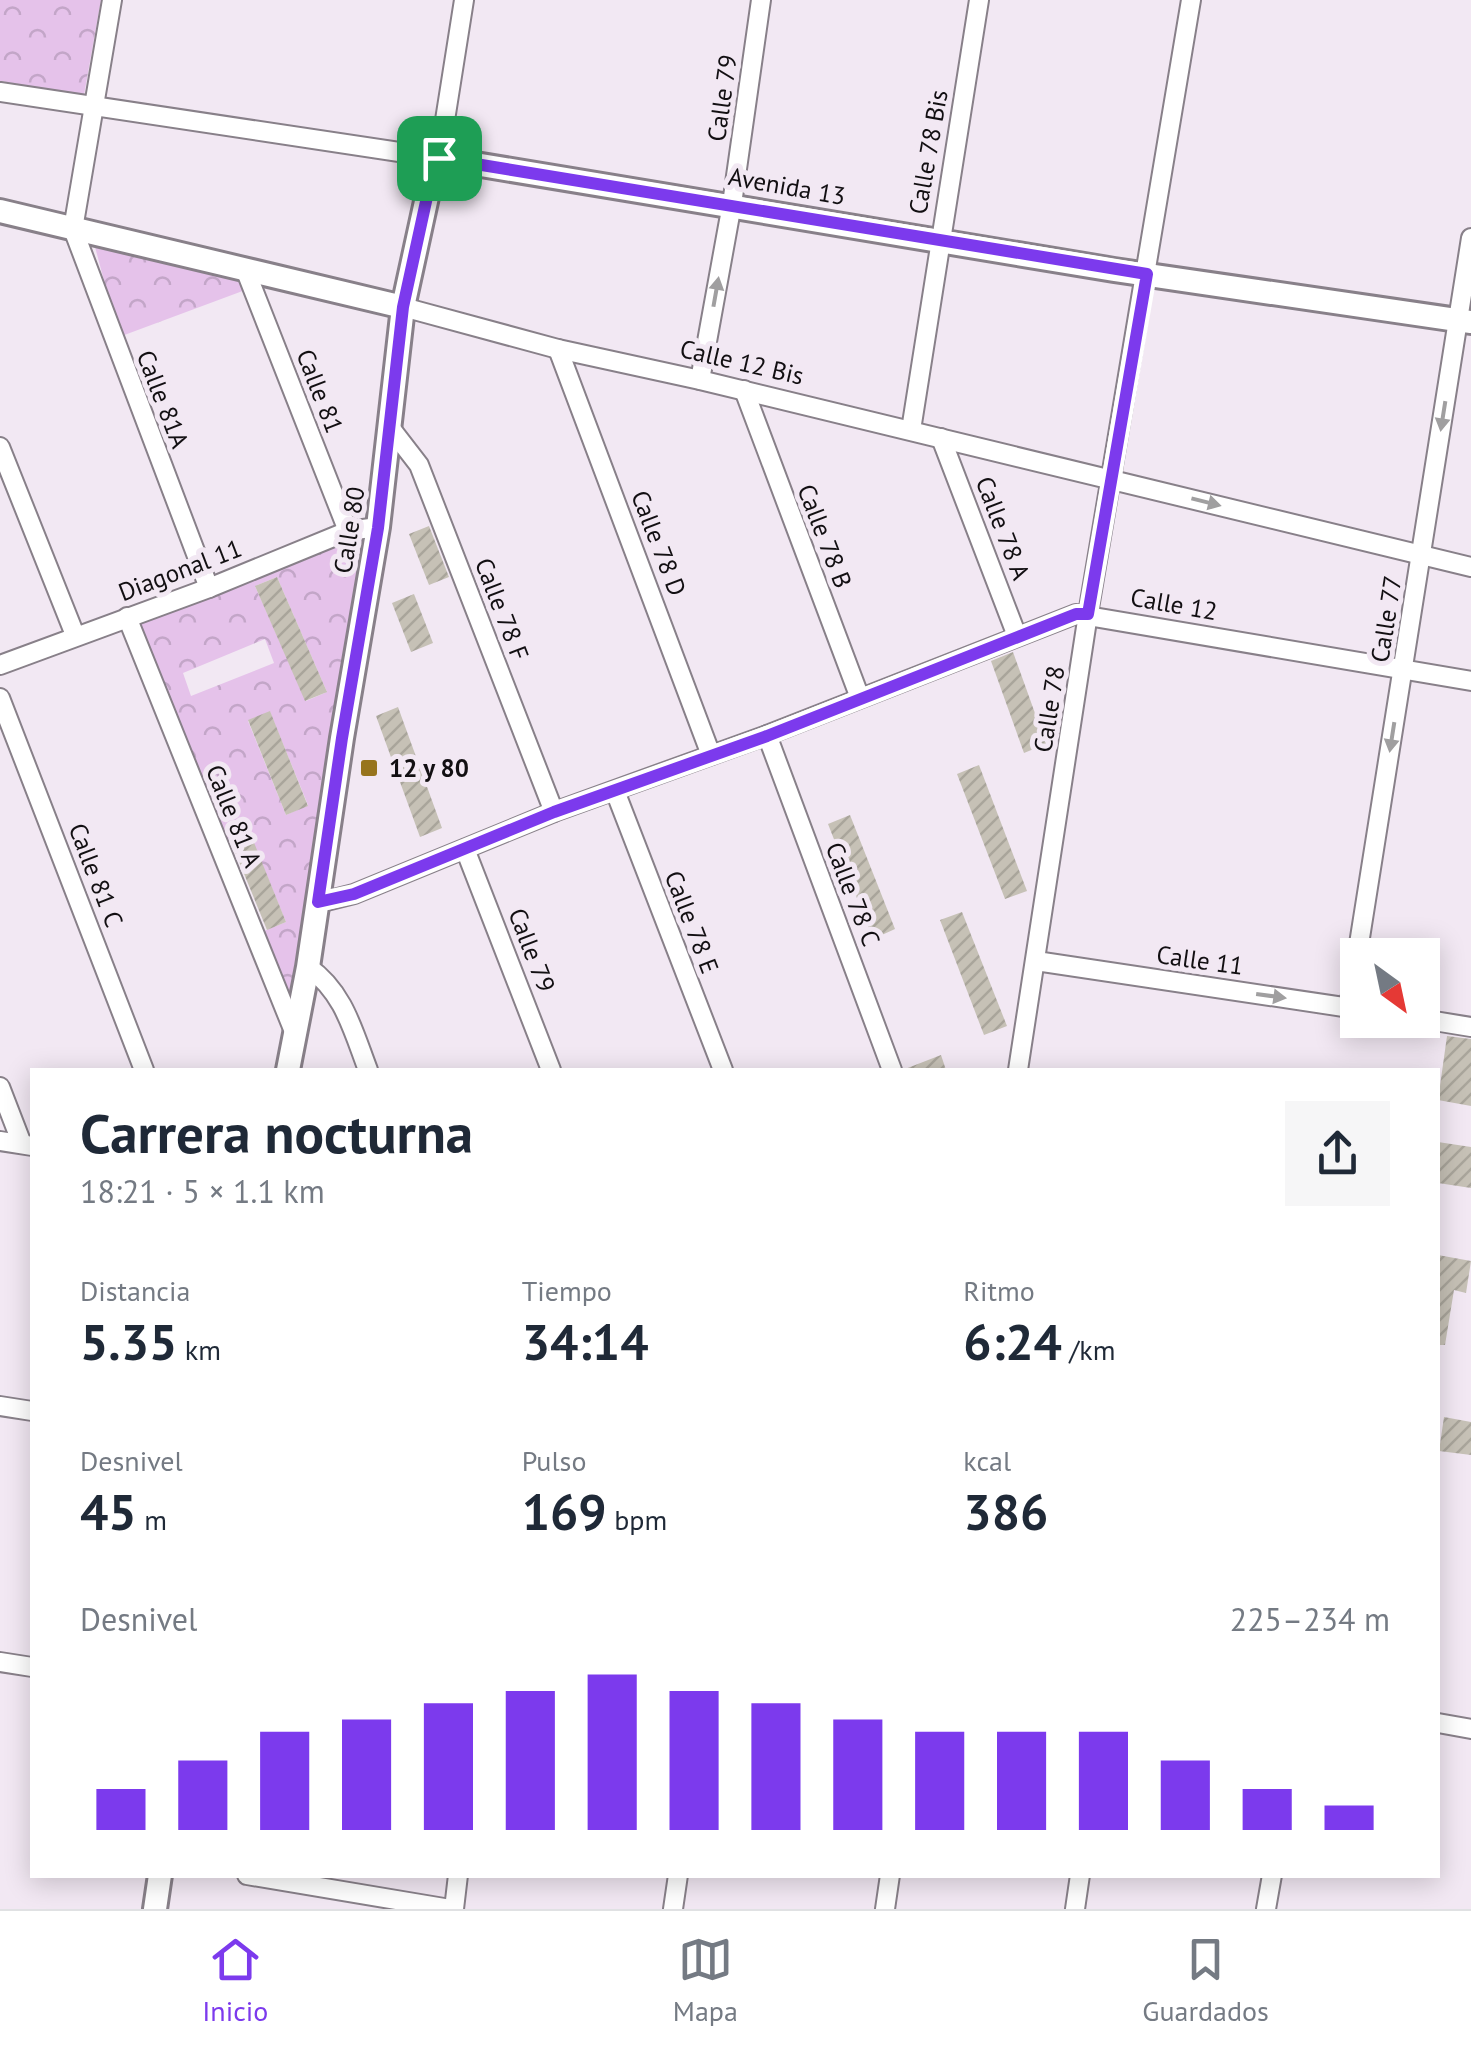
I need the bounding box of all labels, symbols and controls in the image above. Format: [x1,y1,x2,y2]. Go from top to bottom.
street label: Calle 79 [700,52,744,144]
street label: Calle 78 Bis [901,87,955,217]
pin [397,116,482,201]
icon: arrive [412,131,467,186]
street label: Avenida 13 [726,160,848,212]
one-way arrow [709,276,725,307]
street label: Calle 12 Bis [677,332,807,392]
street label: Calle 81 [289,344,351,438]
street label: Calle 81A [130,346,196,453]
one-way arrow [1435,401,1450,432]
street label: Calle 78 A [969,472,1037,584]
street label: Calle 78 B [791,479,859,593]
street label: Calle 80 [326,484,372,576]
street label: Calle 78 D [624,486,694,600]
one-way arrow [1191,495,1222,510]
street label: Diagonal 11 [114,532,246,608]
street label: Calle 78 F [468,553,536,665]
street label: Calle 77 [1363,573,1409,665]
street label: Calle 12 [1128,581,1220,627]
street label: Calle 78 [1026,663,1072,755]
one-way arrow [1384,722,1399,753]
place label: 12 y 80 [389,752,469,784]
marker: 12 y 80 [358,757,380,779]
street label: Calle 81 A [199,760,269,872]
street label: Calle 81 C [62,819,130,931]
street label: Calle 78 C [819,838,887,950]
street label: Calle 78 E [658,866,726,978]
street label: Calle 79 [501,903,563,997]
street label: Calle 11 [1154,938,1246,982]
north arrow [1340,938,1440,1038]
map controls [1340,938,1440,1038]
one-way arrow [1256,988,1287,1004]
text: Carrera nocturna [80,1097,473,1168]
button: share [1285,1101,1390,1206]
text: 18:21 · 5 × 1.1 km [80,1170,325,1212]
text: Distancia [80,1272,190,1309]
text: Tiempo [522,1272,612,1309]
text: Ritmo [963,1272,1035,1309]
text: 5.35 [80,1309,177,1374]
text: 34:14 [522,1309,649,1374]
text: 6:24 [963,1309,1062,1374]
text: km [177,1331,221,1368]
text: /km [1062,1331,1115,1368]
text: Desnivel [80,1442,183,1479]
text: Pulso [522,1442,586,1479]
text: kcal [963,1442,1011,1479]
text: 45 [80,1479,137,1544]
text: 169 [522,1479,607,1544]
text: 386 [963,1479,1048,1544]
text: m [137,1501,167,1538]
text: bpm [607,1501,667,1538]
text: Desnivel [80,1598,197,1640]
text: 225–234 m [1230,1598,1390,1640]
tab: Inicio [202,1932,268,2029]
tab: Mapa [673,1932,738,2029]
tab: Guardados [1142,1932,1269,2029]

